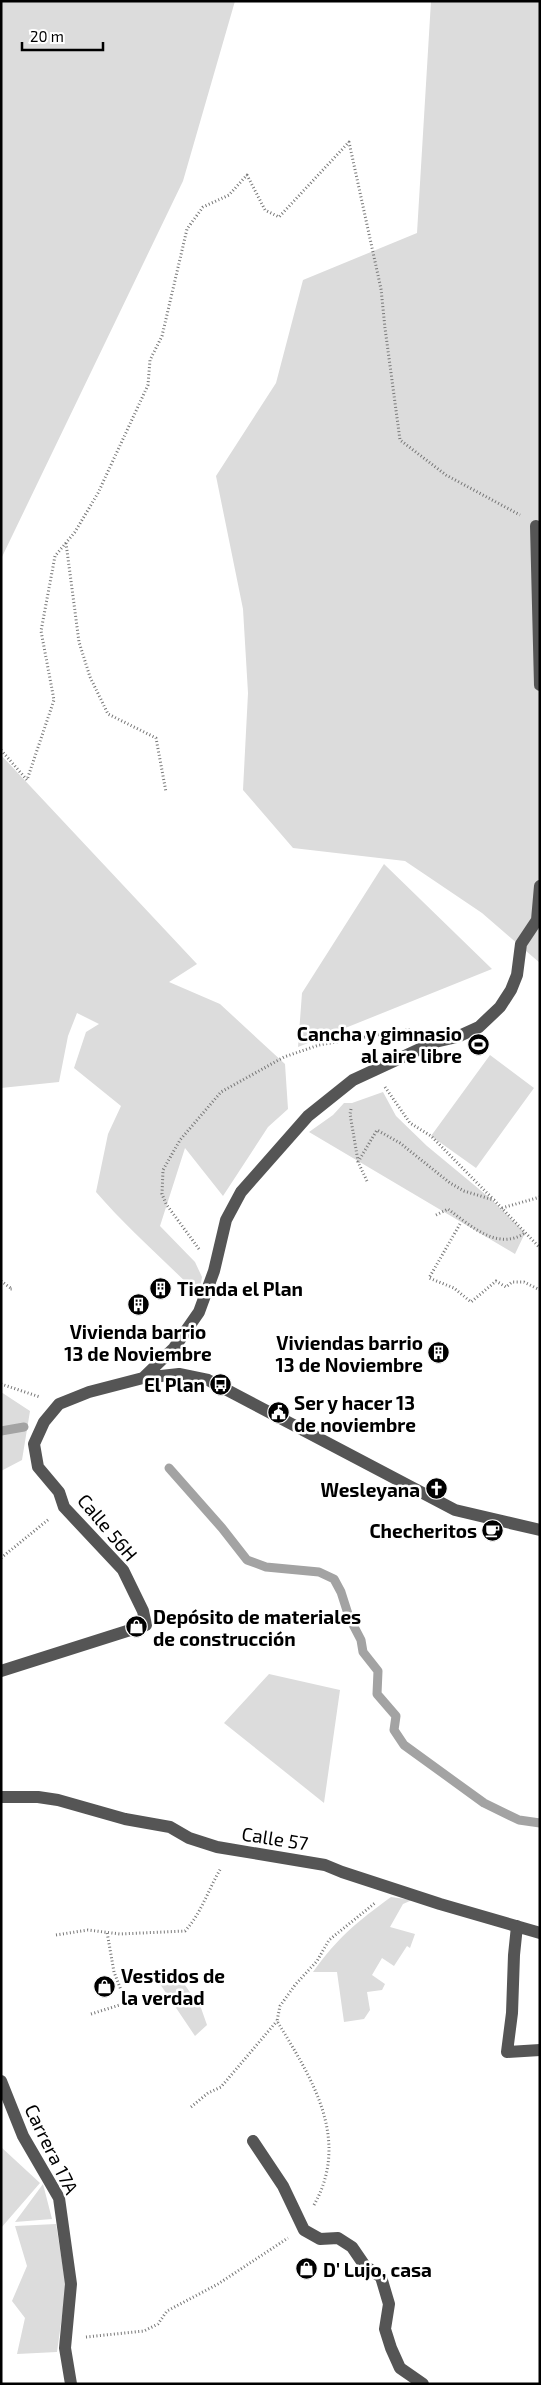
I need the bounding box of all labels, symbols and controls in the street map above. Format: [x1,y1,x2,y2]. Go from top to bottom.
scale bar [22,20,104,52]
text: 20 m [30,27,64,45]
place label: Cancha y gimnasio al aire libre [297,1022,462,1067]
sports icon: Cancha y gimnasio al aire libre [466,1032,490,1056]
building icon: Tienda el Plan [149,1276,173,1300]
place label: Tienda el Plan [177,1277,303,1300]
building icon: Vivienda barrio 13 de Noviembre [126,1293,150,1317]
place label: Vivienda barrio 13 de Noviembre [64,1320,212,1365]
place label: Viviendas barrio 13 de Noviembre [276,1331,423,1376]
building icon: Viviendas barrio 13 de Noviembre [427,1341,451,1365]
bus stop icon: El Plan [209,1372,233,1396]
place label: El Plan [144,1373,205,1396]
place label: Ser y hacer 13 de noviembre [294,1391,416,1436]
public building icon: Ser y hacer 13 de noviembre [266,1401,290,1425]
church icon: Wesleyana [424,1477,448,1501]
place label: Wesleyana [320,1478,420,1502]
street label: Calle 56H [73,1489,143,1565]
cafe icon: Checheritos [481,1518,505,1542]
place label: Checheritos [369,1519,477,1542]
place label: Depósito de materiales de construcción [153,1605,361,1650]
shop icon: Depósito de materiales de construcción [125,1615,149,1639]
street label: Calle 57 [240,1821,310,1855]
place label: Vestidos de la verdad [121,1964,225,2009]
shop icon: Vestidos de la verdad [93,1974,117,1998]
street label: Carrera 17A [20,2100,84,2198]
shop icon: D' Lujo, casa [295,2257,319,2281]
place label: D' Lujo, casa [323,2258,432,2281]

